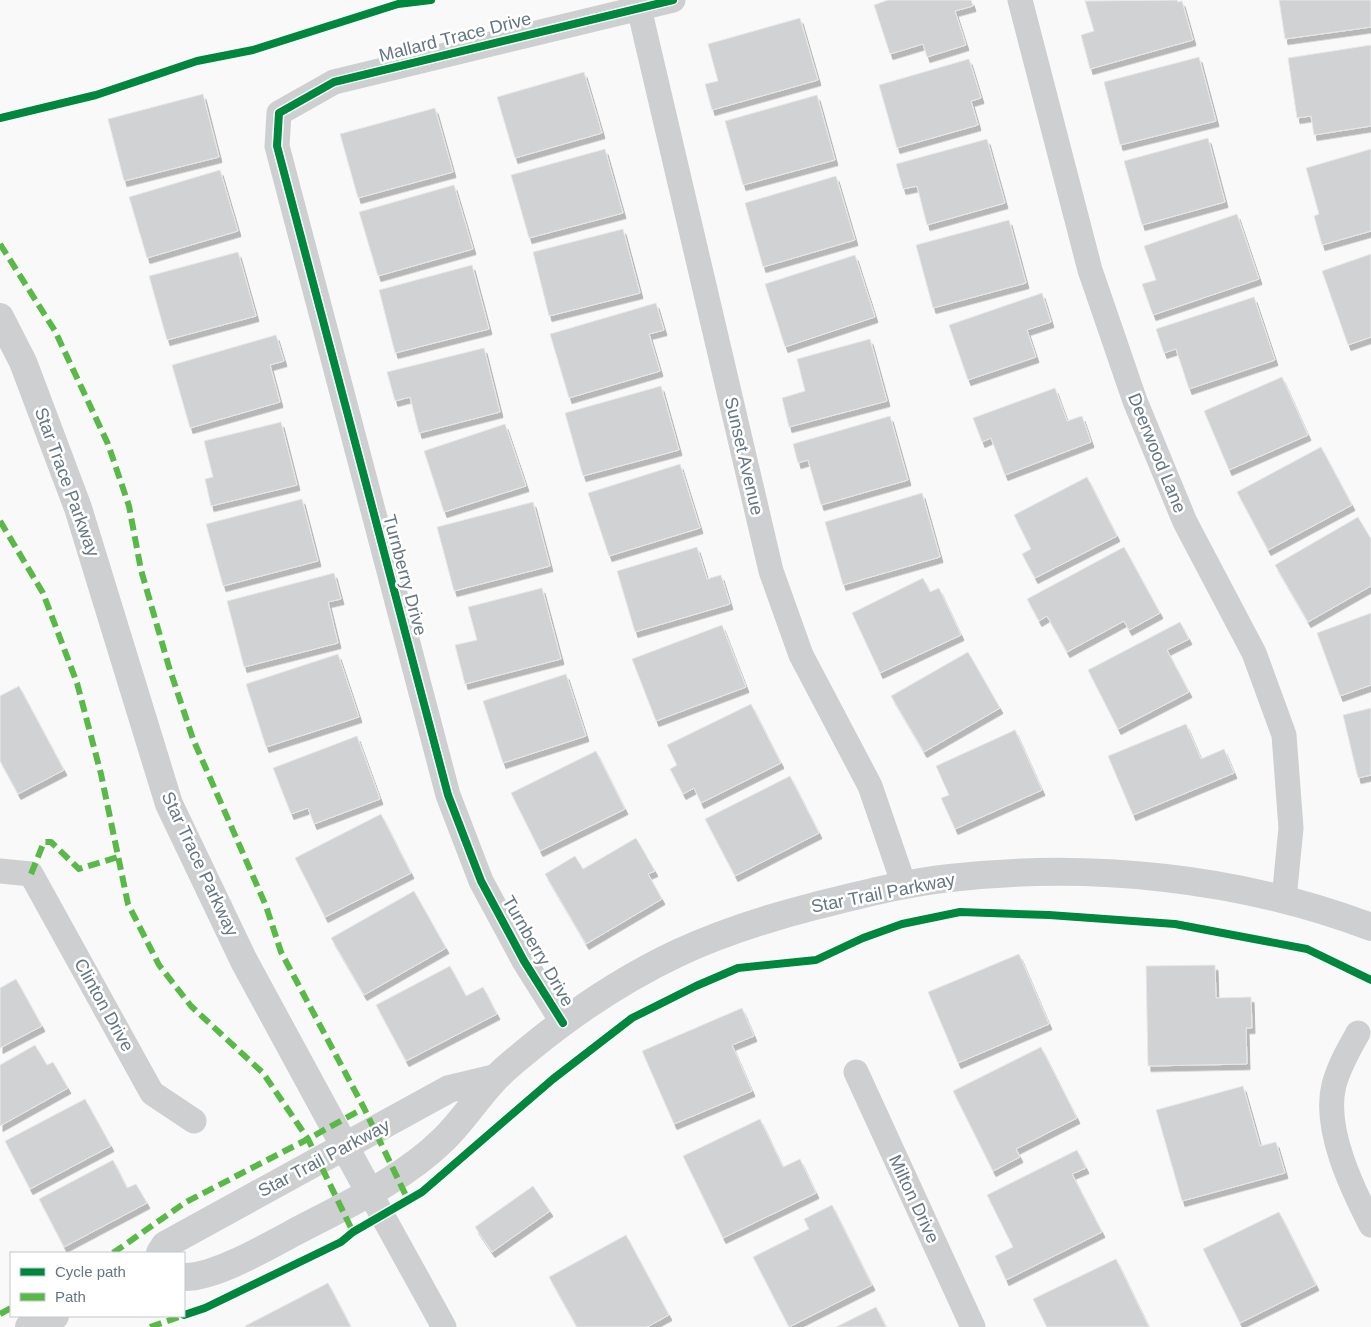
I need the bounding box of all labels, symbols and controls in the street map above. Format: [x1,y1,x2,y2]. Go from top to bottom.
street label: Mallard Trace Drive [377,8,533,66]
street label: Deerwood Lane [1124,390,1190,516]
street label: Sunset Avenue [721,395,767,517]
street label: Star Trace Parkway [31,405,103,559]
street label: Turnberry Drive [379,512,431,638]
street label: Star Trace Parkway [158,789,242,939]
street label: Star Trail Parkway [809,869,957,917]
street label: Turnberry Drive [498,892,578,1010]
street label: Clinton Drive [70,955,138,1055]
street label: Star Trail Parkway [255,1115,393,1201]
street label: Milton Drive [885,1152,943,1246]
legend [10,1252,185,1317]
text: Cycle path [55,1263,126,1280]
text: Path [55,1288,86,1305]

